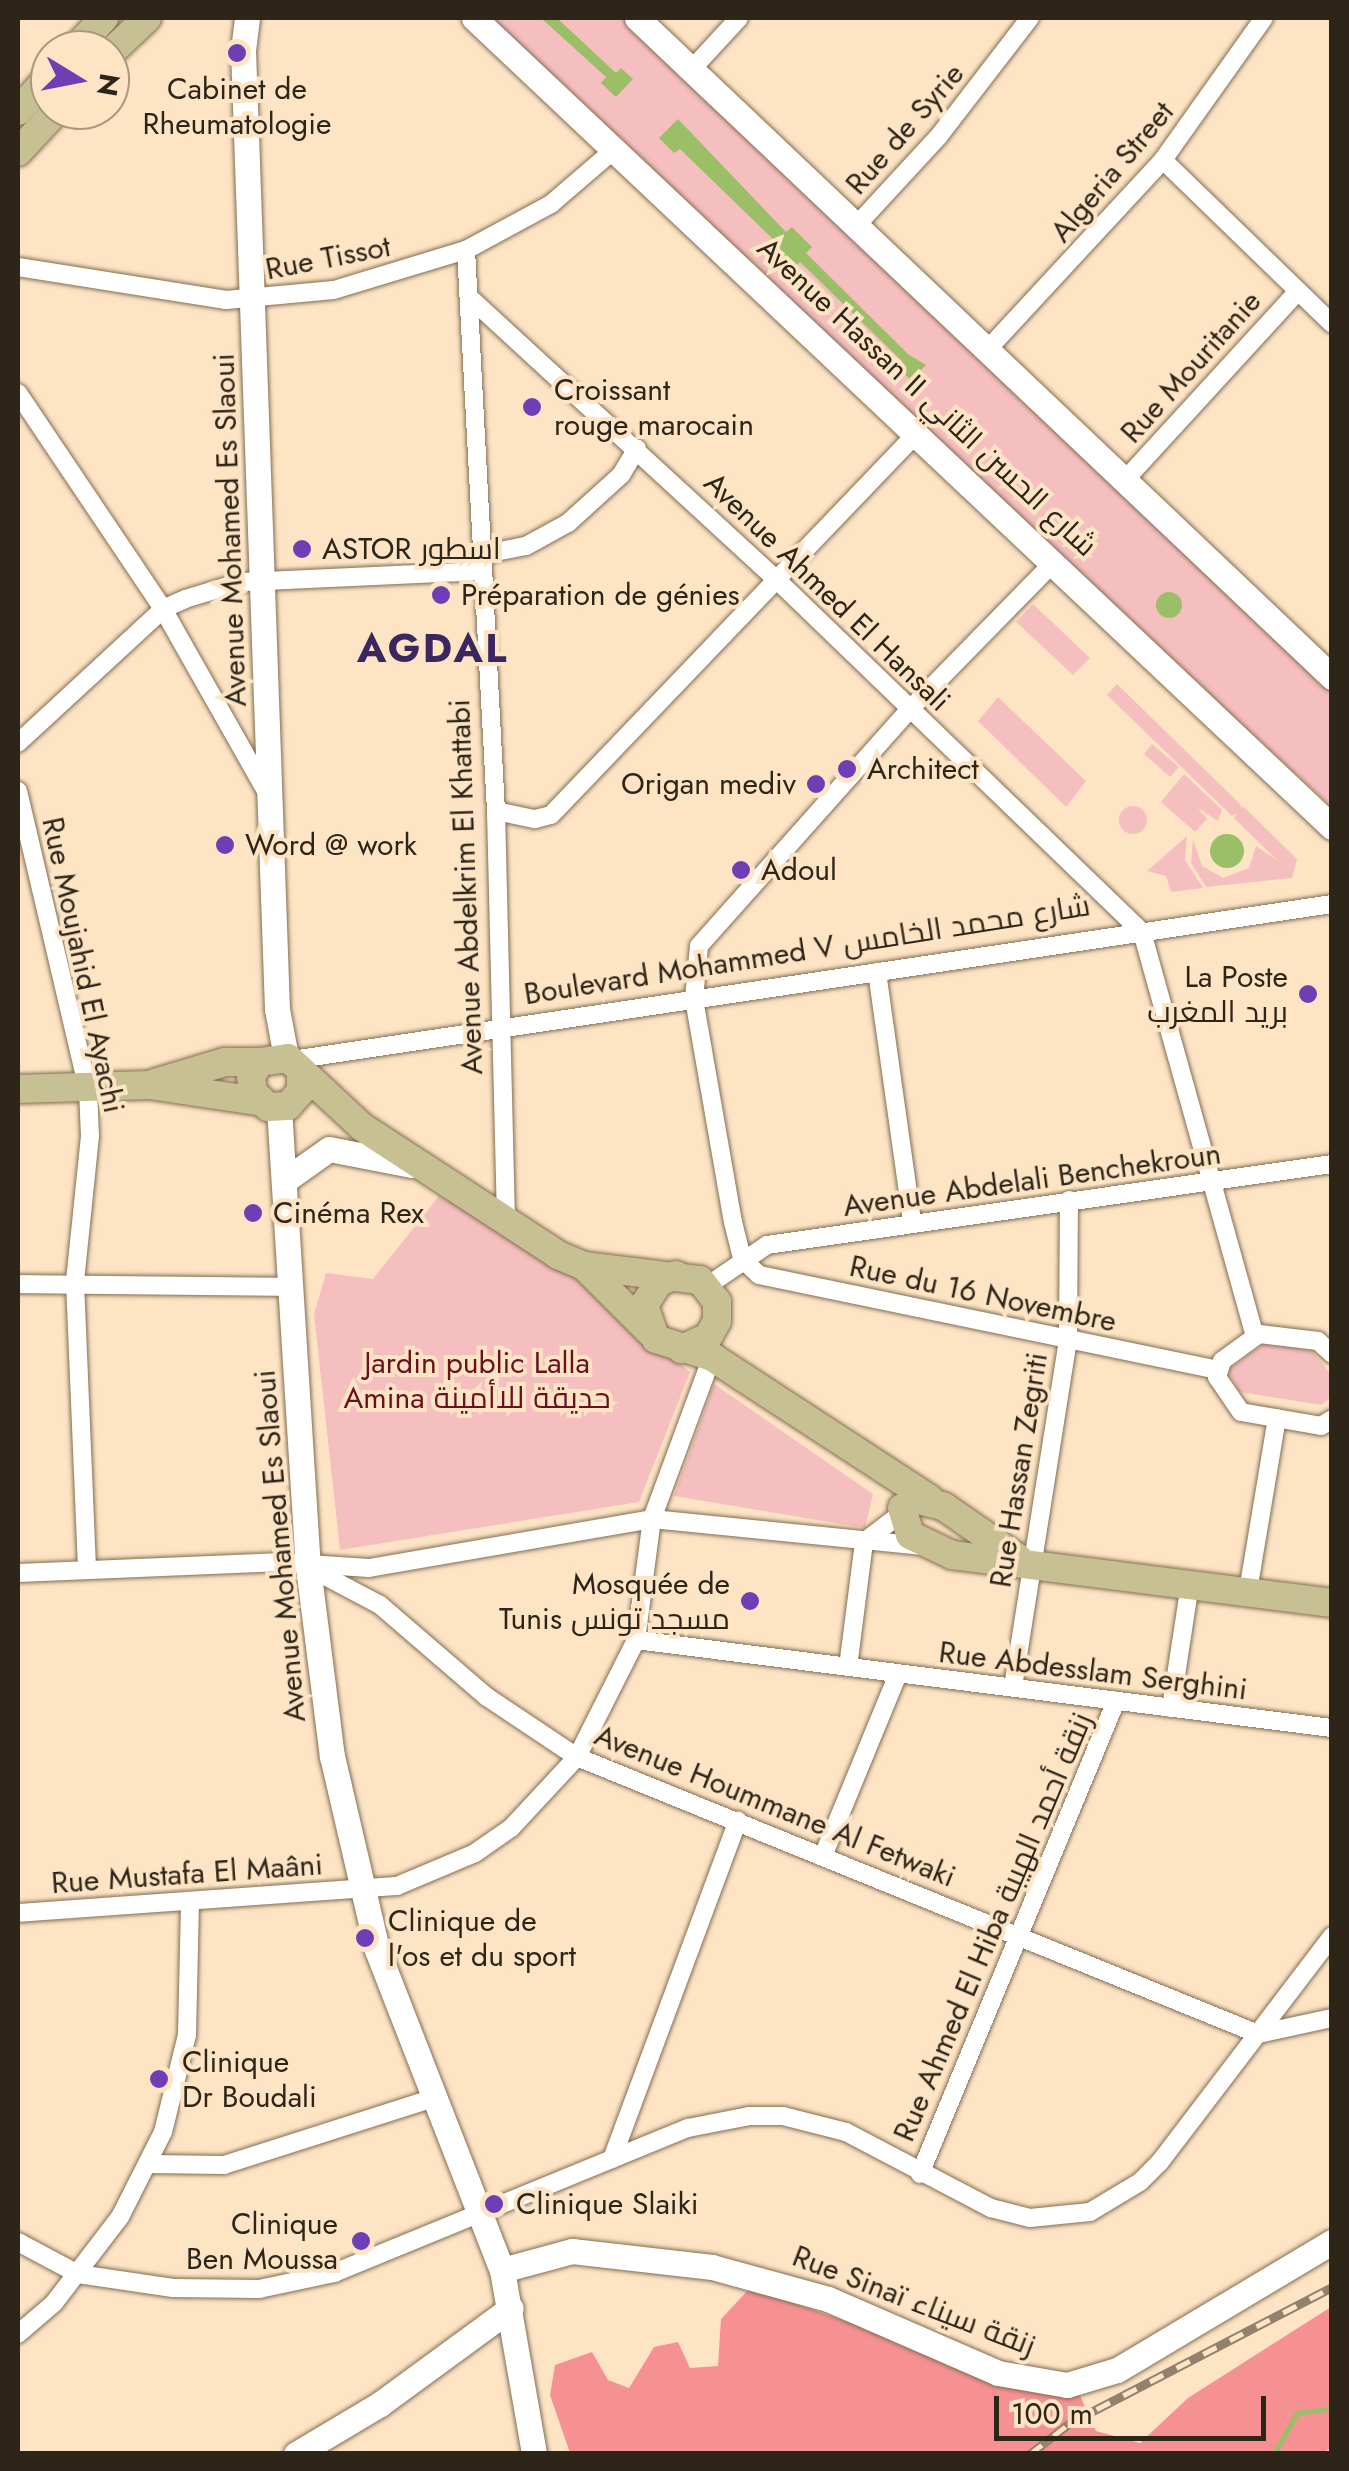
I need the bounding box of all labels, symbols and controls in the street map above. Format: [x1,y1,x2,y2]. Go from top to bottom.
north arrow [30,30,130,130]
marker: Cabinet de Rheumatologie [224,40,250,66]
street label: Rue de Syrie [838,56,972,202]
text: N [86,70,130,99]
place label: Cabinet de Rheumatologie [143,71,331,142]
street label: Algeria Street [1043,94,1181,250]
street label: Rue Tissot [262,228,394,288]
street label: Avenue Hassan II شارع الحسن الثاني [750,230,1104,564]
street label: Rue Mouritanie [1113,284,1269,450]
street label: Avenue Mohamed Es Slaoui [206,353,254,707]
place label: Croissant rouge marocain [554,372,754,442]
marker: Croissant rouge marocain [519,394,545,420]
street label: Avenue Ahmed El Hansali [696,465,958,719]
place label: ASTOR اسطور [322,531,501,567]
marker: ASTOR اسطور [291,538,313,560]
place label: Préparation de génies [461,577,740,613]
marker: Préparation de génies [430,584,452,606]
district label: AGDAL [357,624,509,672]
street label: Avenue Abdelkrim El Khattabi [441,699,491,1075]
place label: Architect [867,751,979,787]
marker: Architect [836,758,858,780]
place label: Origan mediv [621,766,796,802]
marker: Origan mediv [805,773,827,795]
street label: Rue Moujahid El Ayachi [34,814,132,1116]
place label: Word @ work [245,827,417,863]
marker: Word @ work [214,834,236,856]
place label: Adoul [761,852,837,888]
marker: Adoul [730,859,752,881]
street label: Boulevard Mohammed V شارع محمد الخامس [521,887,1093,1013]
place label: La Poste بريد المغرب [1147,959,1288,1030]
marker: La Poste بريد المغرب [1297,983,1319,1005]
street label: Avenue Abdelali Benchekroun [841,1136,1223,1224]
place label: Cinéma Rex [273,1195,424,1231]
marker: Cinéma Rex [242,1202,264,1224]
street label: Rue du 16 Novembre [846,1248,1120,1340]
park label: Jardin public Lalla Amina حديقة للاأمينة [343,1345,611,1416]
street label: Rue Hassan Zegriti [983,1350,1055,1590]
street label: Avenue Mohamed Es Slaoui [247,1368,313,1724]
place label: Mosquée de Tunis مسجد تونس [499,1566,730,1636]
marker: Mosquée de Tunis مسجد تونس [739,1590,761,1612]
street label: Rue Abdesslam Serghini [937,1634,1249,1708]
street label: Rue Ahmed El Hiba زنقة أحمد الهيبة [886,1707,1100,2147]
street label: Avenue Hoummane Al Fetwaki [589,1717,961,1895]
street label: Rue Mustafa El Maâni [50,1847,324,1901]
place label: Clinique de l'os et du sport [388,1903,576,1974]
marker: Clinique de l'os et du sport [352,1925,378,1951]
place label: Clinique Dr Boudali [182,2044,317,2114]
marker: Clinique Dr Boudali [146,2066,172,2092]
place label: Clinique Slaiki [516,2186,699,2222]
marker: Clinique Slaiki [481,2191,507,2217]
place label: Clinique Ben Moussa [186,2206,338,2276]
marker: Clinique Ben Moussa [348,2228,374,2254]
street label: Rue Sinaï زنقة سيناء [787,2238,1041,2364]
scale bar [999,2376,1272,2438]
text: 100 m [1011,2392,1093,2435]

